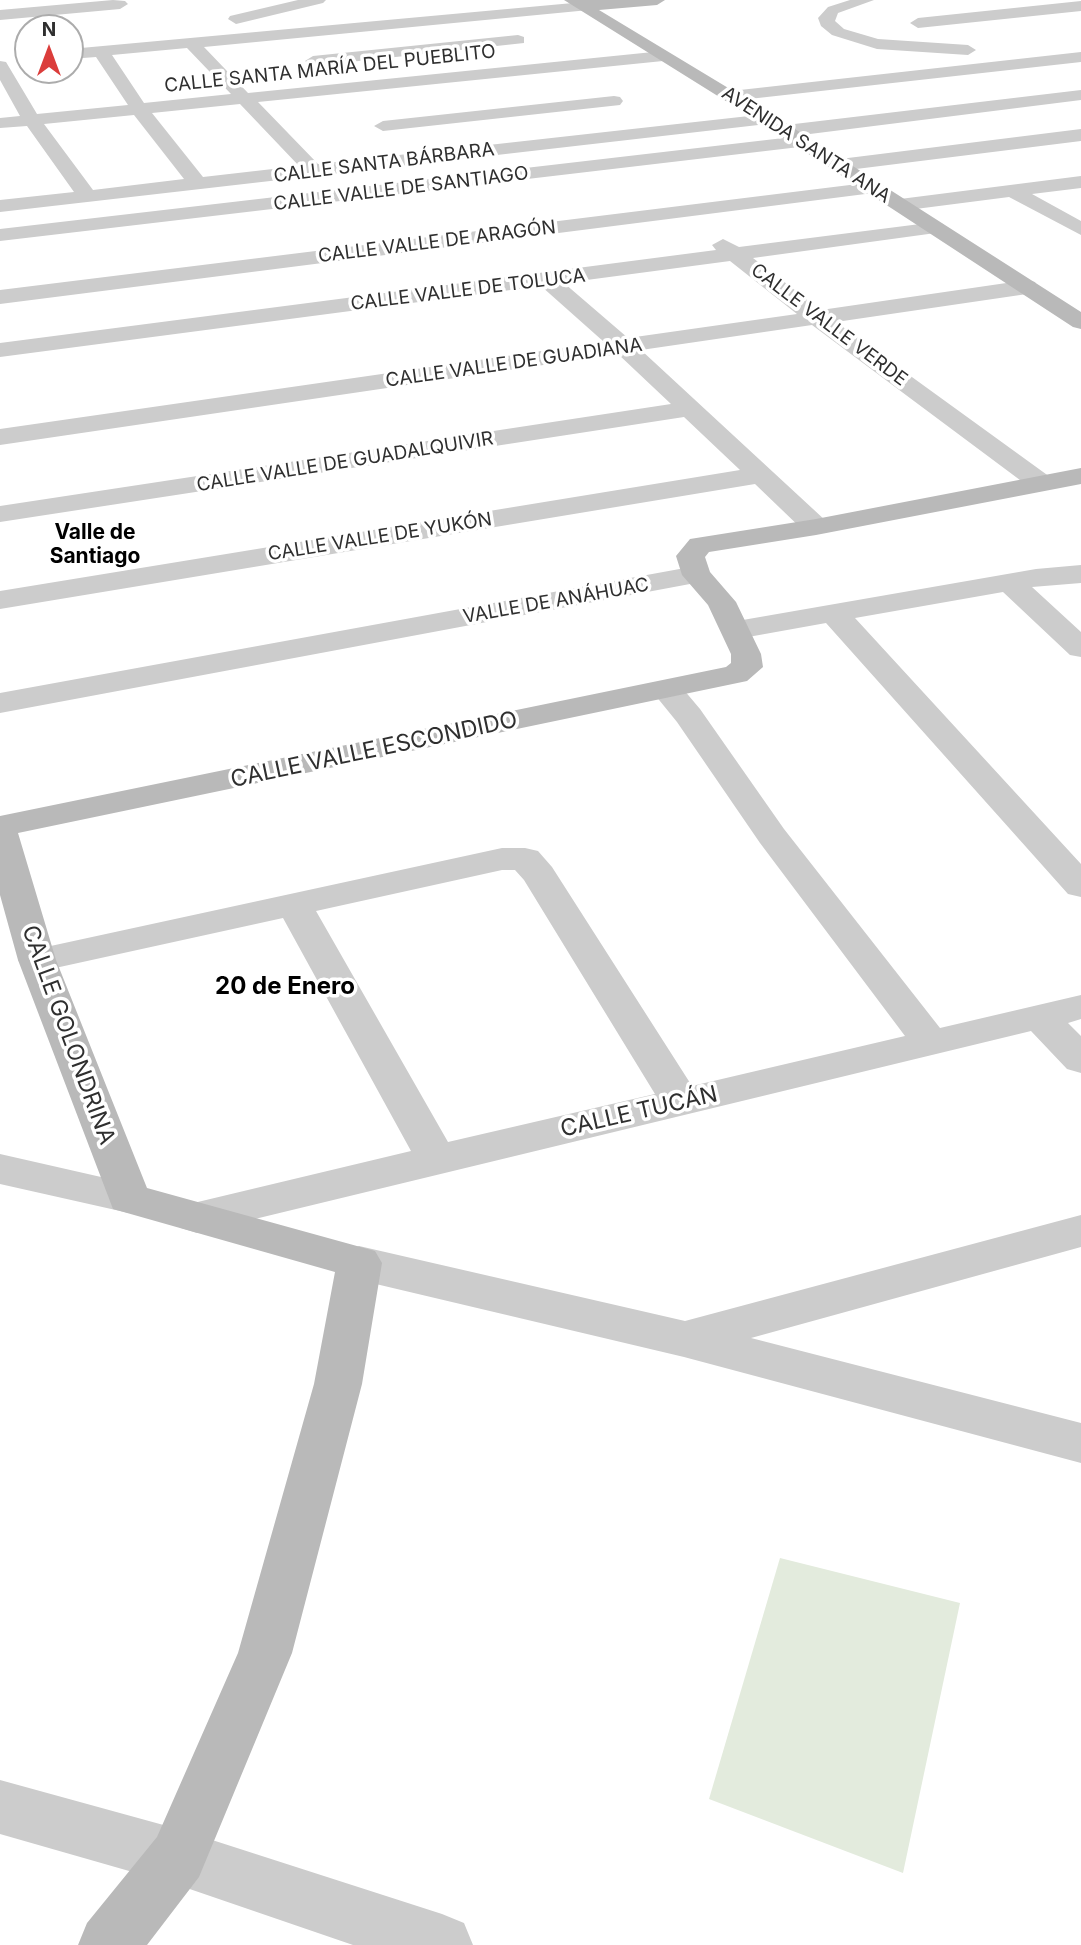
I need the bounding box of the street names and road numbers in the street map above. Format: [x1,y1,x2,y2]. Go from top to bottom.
street label: CALLE SANTA MARÍA DEL PUEBLITO [163,40,497,98]
street label: AVENIDA SANTA ANA [717,82,895,208]
street label: CALLE SANTA BÁRBARA [272,138,496,188]
street label: CALLE VALLE DE SANTIAGO [272,162,530,216]
street label: CALLE VALLE DE ARAGÓN [317,216,557,268]
street label: CALLE VALLE VERDE [746,259,912,391]
street label: CALLE VALLE DE TOLUCA [349,264,587,316]
street label: CALLE VALLE DE GUADIANA [384,334,644,392]
street label: CALLE VALLE DE GUADALQUIVIR [195,427,495,497]
street label: CALLE VALLE DE YUKÓN [266,508,494,566]
street label: VALLE DE ANÁHUAC [461,573,651,629]
street label: CALLE VALLE ESCONDIDO [228,706,520,794]
street label: CALLE GOLONDRINA [15,922,121,1148]
street label: CALLE TUCÁN [558,1081,720,1143]

